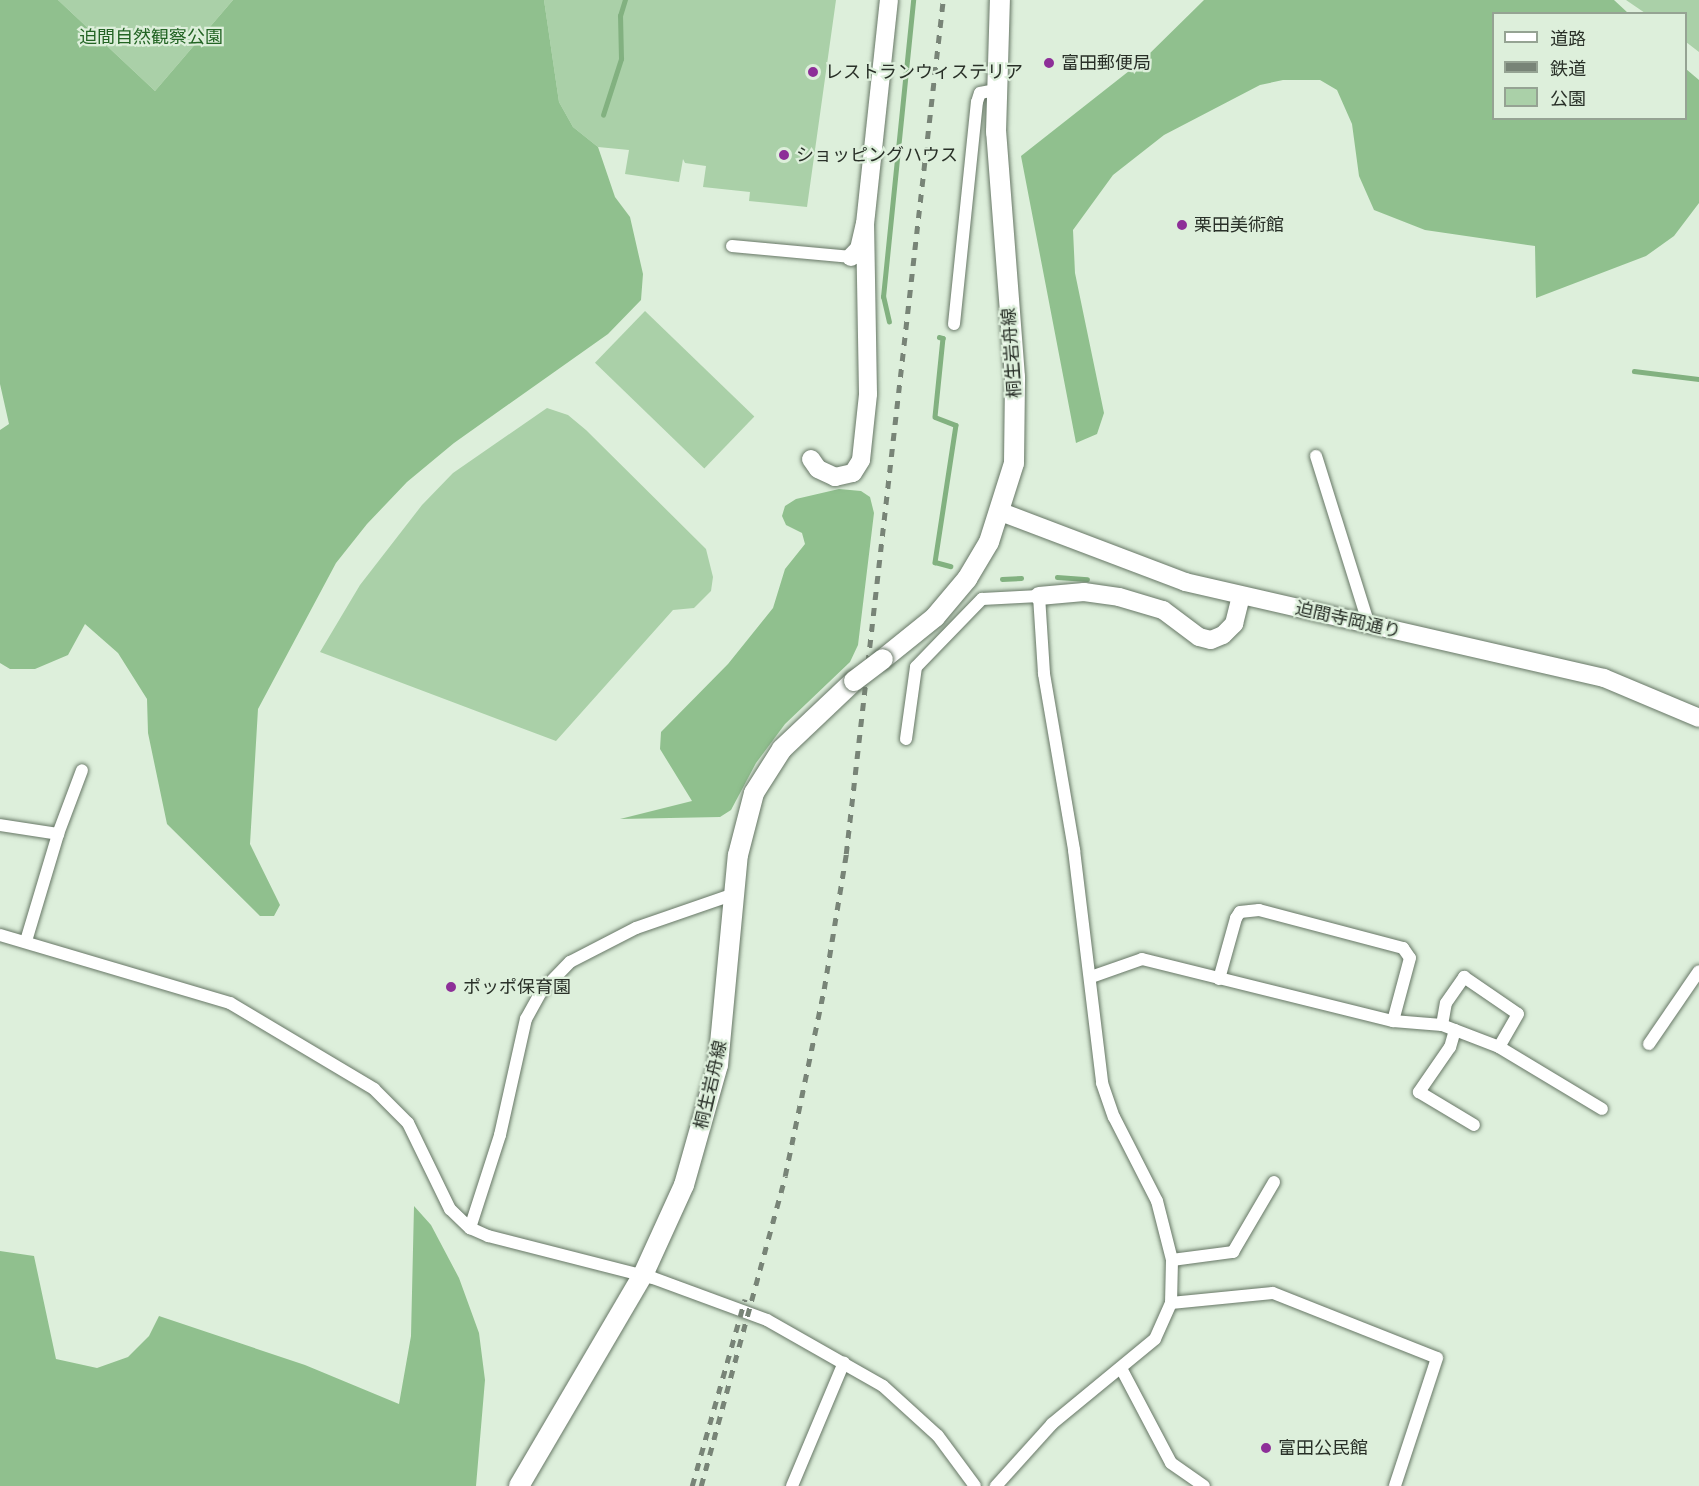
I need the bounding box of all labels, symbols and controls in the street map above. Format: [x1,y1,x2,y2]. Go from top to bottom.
legend [1492,12,1687,120]
park label: 迫間自然観察公園 [79,26,223,48]
text: 道路 [1550,27,1586,50]
place label: 富田郵便局 [1061,52,1151,74]
marker: 富田郵便局 [1042,56,1056,70]
text: 鉄道 [1550,57,1586,80]
place label: レストランウィステリア [825,61,1023,83]
marker: レストランウィステリア [806,65,820,79]
text: 公園 [1550,87,1586,110]
place label: ショッピングハウス [796,144,958,166]
marker: ショッピングハウス [777,148,791,162]
place label: 栗田美術館 [1194,214,1284,236]
marker: 栗田美術館 [1175,218,1189,232]
street label: 桐生岩舟線 [998,307,1026,399]
street label: 迫間寺岡通り [1293,597,1403,643]
place label: ポッポ保育園 [463,976,571,998]
marker: ポッポ保育園 [444,980,458,994]
street label: 桐生岩舟線 [690,1039,732,1131]
place label: 富田公民館 [1278,1437,1368,1459]
marker: 富田公民館 [1259,1441,1273,1455]

